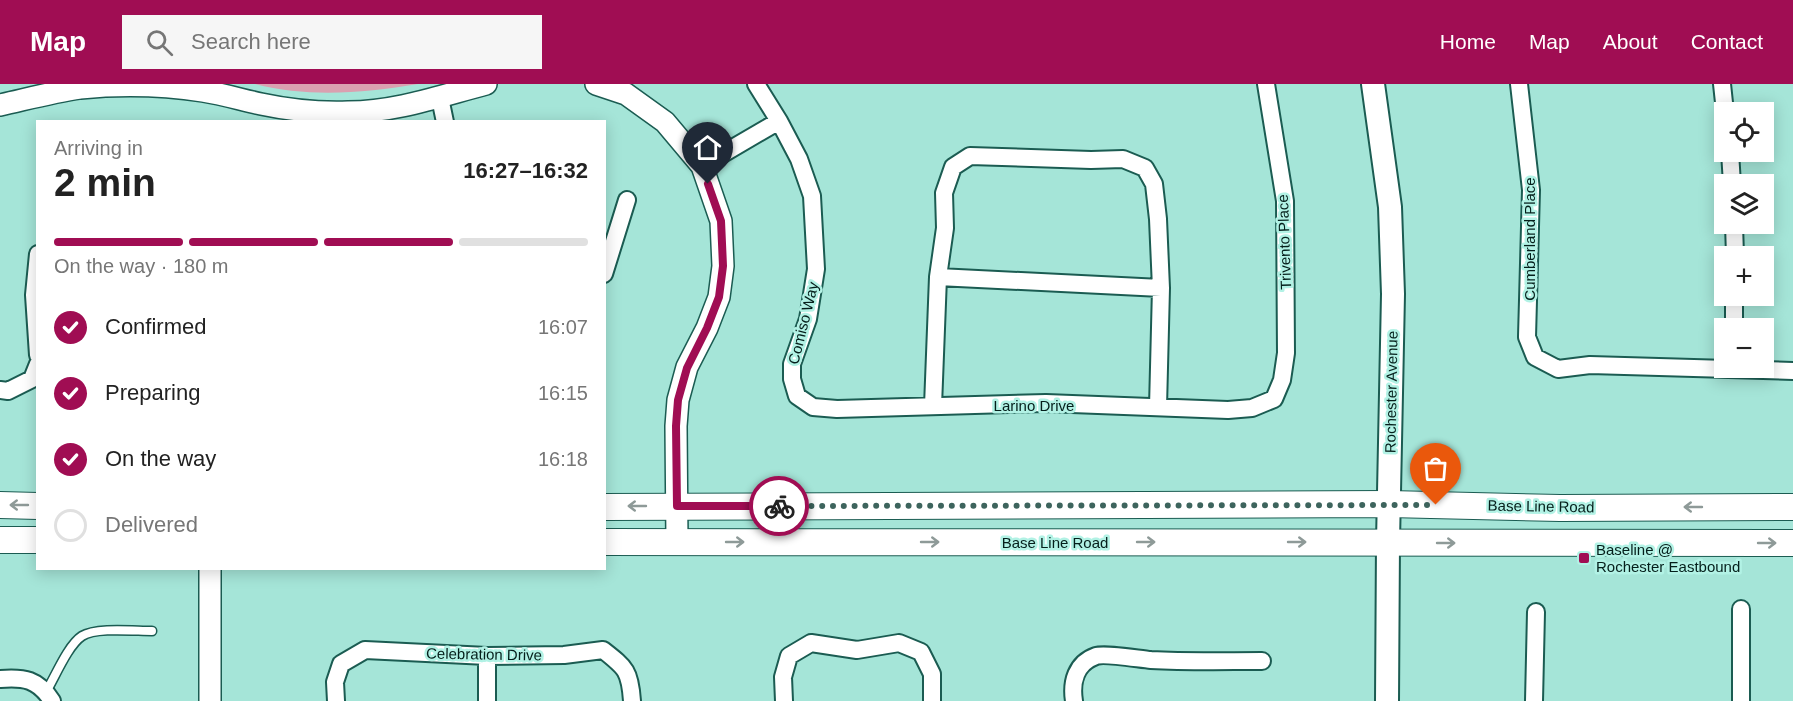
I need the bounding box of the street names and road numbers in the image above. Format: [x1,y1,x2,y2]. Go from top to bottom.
street label: Cumberland Place [1521,177,1538,301]
street label: Trivento Place [1274,194,1294,290]
street label: Comiso Way [785,279,822,366]
street label: Rochester Avenue [1381,331,1401,453]
street label: Larino Drive [994,397,1074,414]
street label: Base Line Road [1487,497,1595,515]
street label: Base Line Road [1002,534,1108,551]
street label: Celebration Drive [426,644,542,664]

